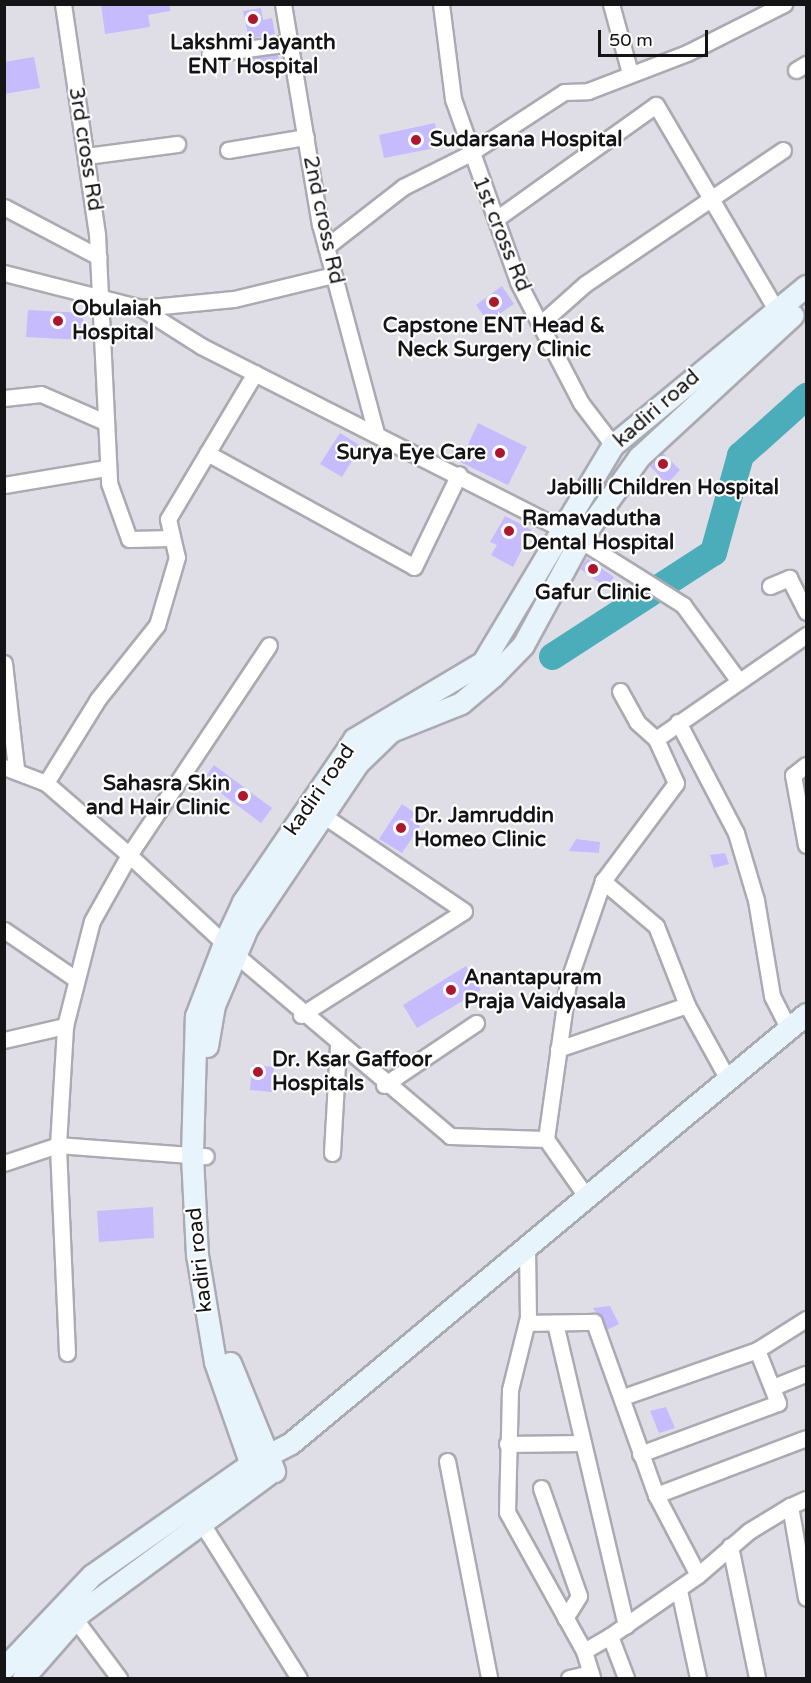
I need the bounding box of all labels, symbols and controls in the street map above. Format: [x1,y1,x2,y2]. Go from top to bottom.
marker: Lakshmi Jayanth ENT Hospital [244,10,262,28]
scale bar [601,18,710,56]
text: 50 m [609,29,653,51]
place label: Lakshmi Jayanth ENT Hospital [170,30,336,80]
street label: 3rd cross Rd [63,85,107,213]
place label: Sudarsana Hospital [430,127,623,153]
marker: Sudarsana Hospital [407,131,425,149]
street label: 2nd cross Rd [297,154,349,286]
street label: 1st cross Rd [466,173,536,295]
marker: Capstone ENT Head & Neck Surgery Clinic [485,293,503,311]
place label: Obulaiah Hospital [72,296,162,346]
marker: Obulaiah Hospital [49,312,67,330]
place label: Capstone ENT Head & Neck Surgery Clinic [383,313,605,363]
street label: kadiri road [609,365,705,453]
place label: Surya Eye Care [336,440,486,466]
marker: Surya Eye Care [491,444,509,462]
marker: Jabilli Children Hospital [654,455,672,473]
place label: Jabilli Children Hospital [547,475,779,501]
place label: Ramavadutha Dental Hospital [522,506,674,556]
marker: Ramavadutha Dental Hospital [500,522,518,540]
marker: Gafur Clinic [584,560,602,578]
place label: Gafur Clinic [535,580,651,606]
street label: kadiri road [279,739,361,841]
place label: Sahasra Skin and Hair Clinic [86,771,230,821]
marker: Sahasra Skin and Hair Clinic [234,787,252,805]
place label: Dr. Jamruddin Homeo Clinic [414,803,554,853]
marker: Dr. Jamruddin Homeo Clinic [392,819,410,837]
place label: Anantapuram Praja Vaidyasala [464,965,626,1015]
marker: Anantapuram Praja Vaidyasala [442,981,460,999]
place label: Dr. Ksar Gaffoor Hospitals [272,1047,432,1097]
marker: Dr. Ksar Gaffoor Hospitals [249,1063,267,1081]
street label: kadiri road [182,1206,218,1314]

